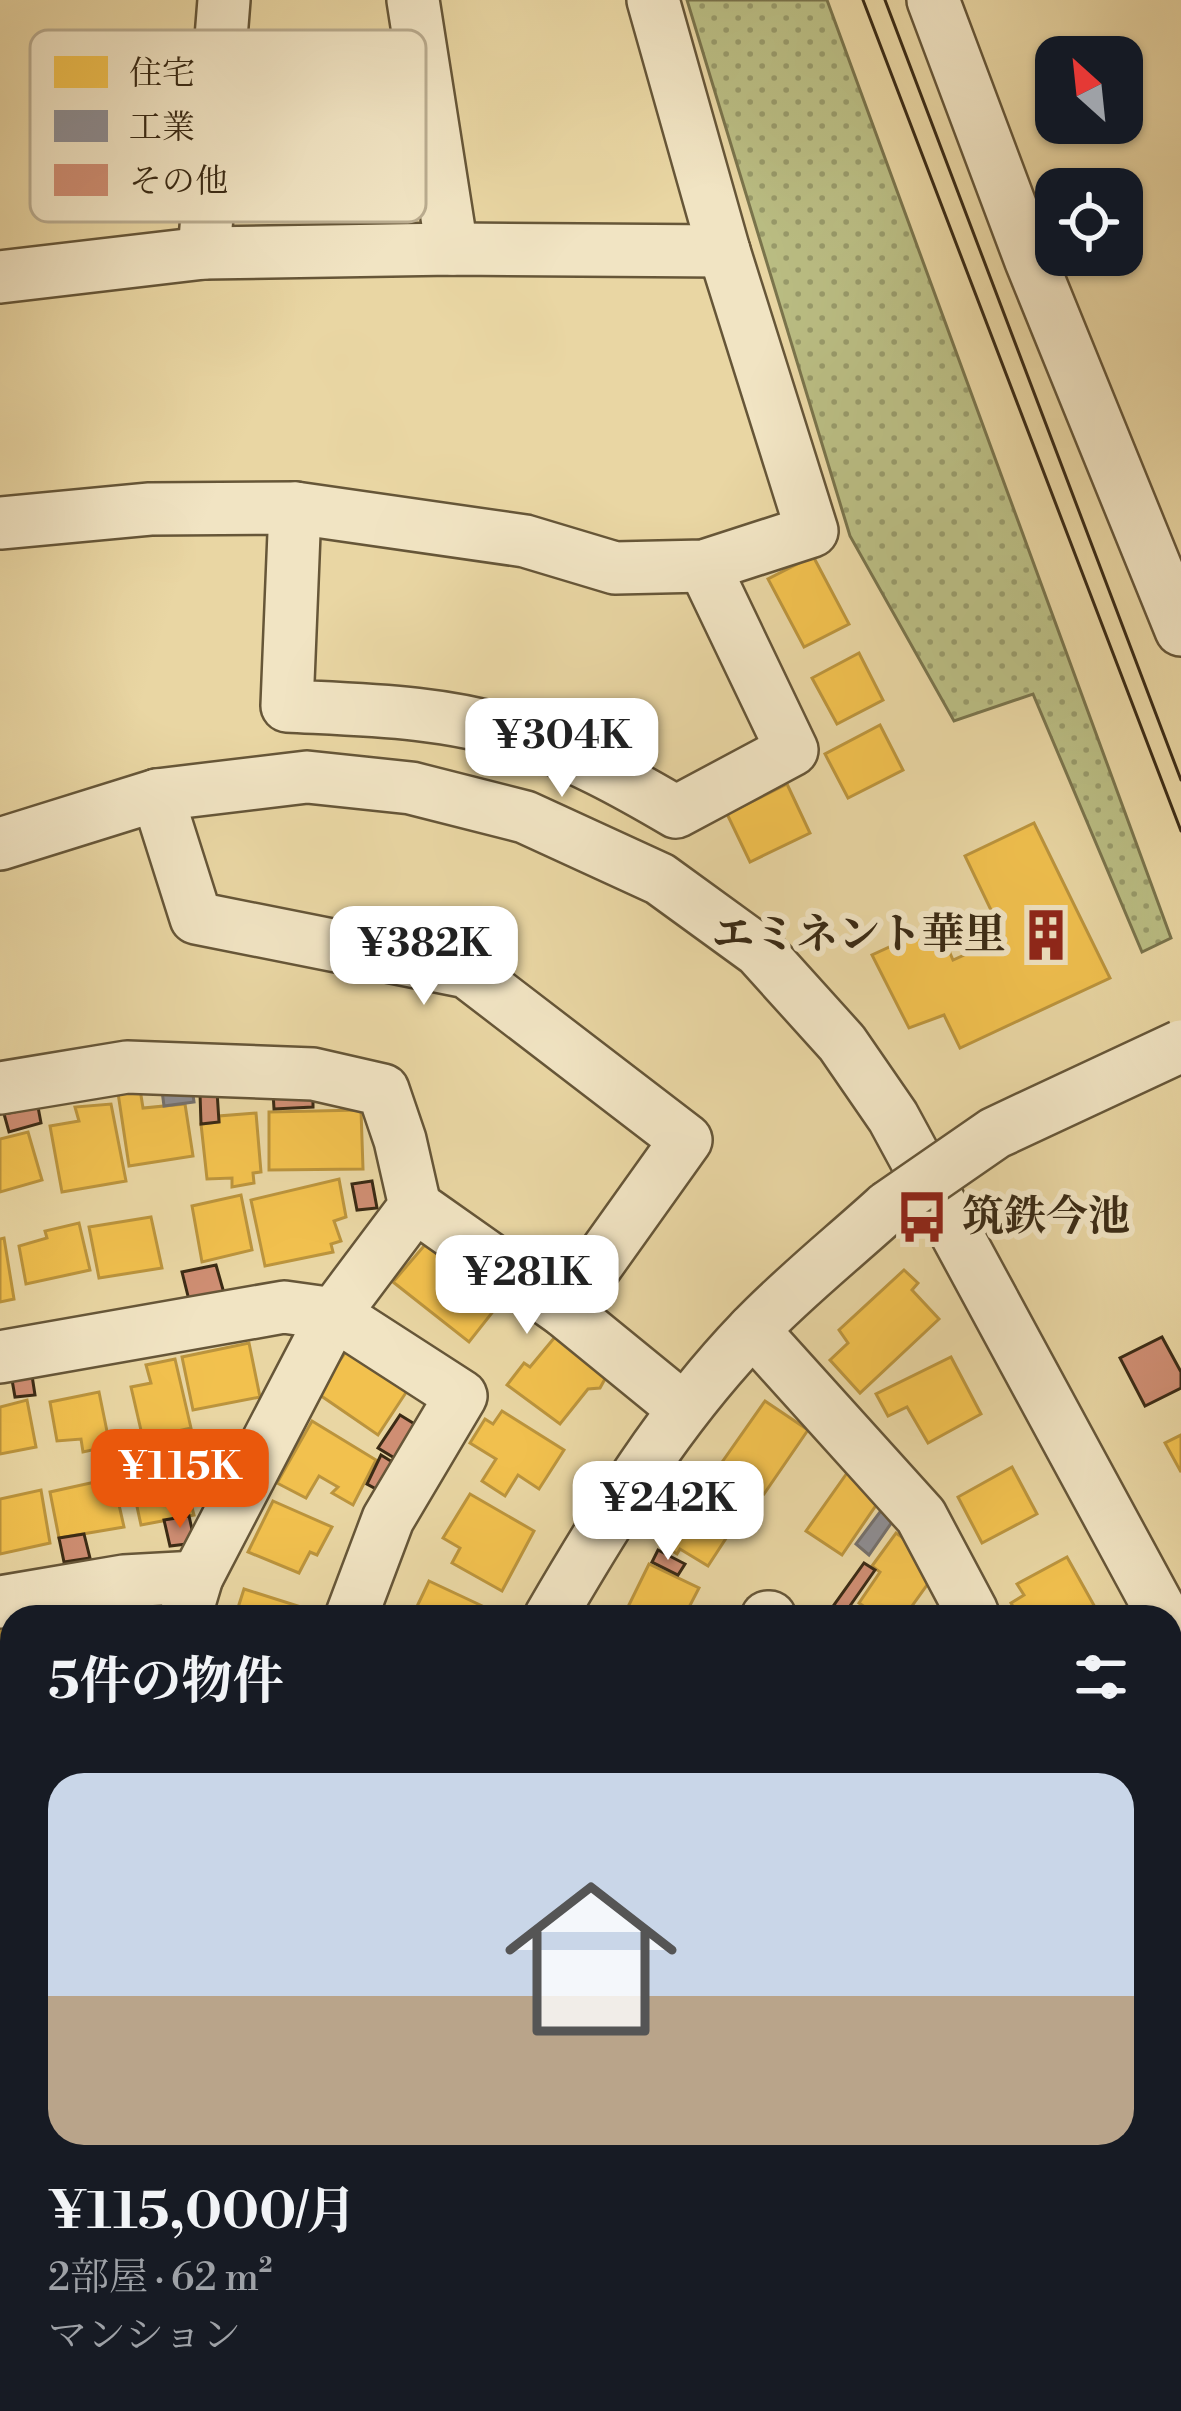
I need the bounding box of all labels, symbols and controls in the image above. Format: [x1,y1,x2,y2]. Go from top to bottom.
legend [30,30,426,222]
north arrow [1035,36,1143,144]
map controls [1035,36,1143,276]
text: 住宅 [129,54,195,95]
text: 工業 [129,108,195,149]
text: その他 [129,162,228,203]
button: locate [1035,168,1143,276]
pin: ¥304K [478,698,646,800]
text: ¥304K [492,712,632,761]
pin: ¥382K [340,906,508,1008]
building icon: エミネント華里 [1017,906,1075,964]
place label: エミネント華里 [712,909,1006,962]
text: ¥382K [357,920,491,969]
bus stop icon: 筑鉄今池 [893,1188,951,1246]
place label: 筑鉄今池 [962,1191,1130,1244]
pin: ¥281K [443,1235,611,1337]
text: ¥281K [463,1249,591,1298]
pin: ¥115K [96,1429,264,1531]
text: ¥115K [118,1443,242,1492]
pin: ¥242K [584,1461,752,1563]
text: ¥242K [600,1475,736,1524]
icon: filters [1068,1644,1134,1710]
text: 5件の物件 [48,1651,284,1715]
icon: home [483,1851,699,2067]
text: ¥115,000/月 [48,2181,357,2245]
text: 2部屋 · 62 m² [48,2254,272,2303]
text: マンション [48,2312,241,2361]

